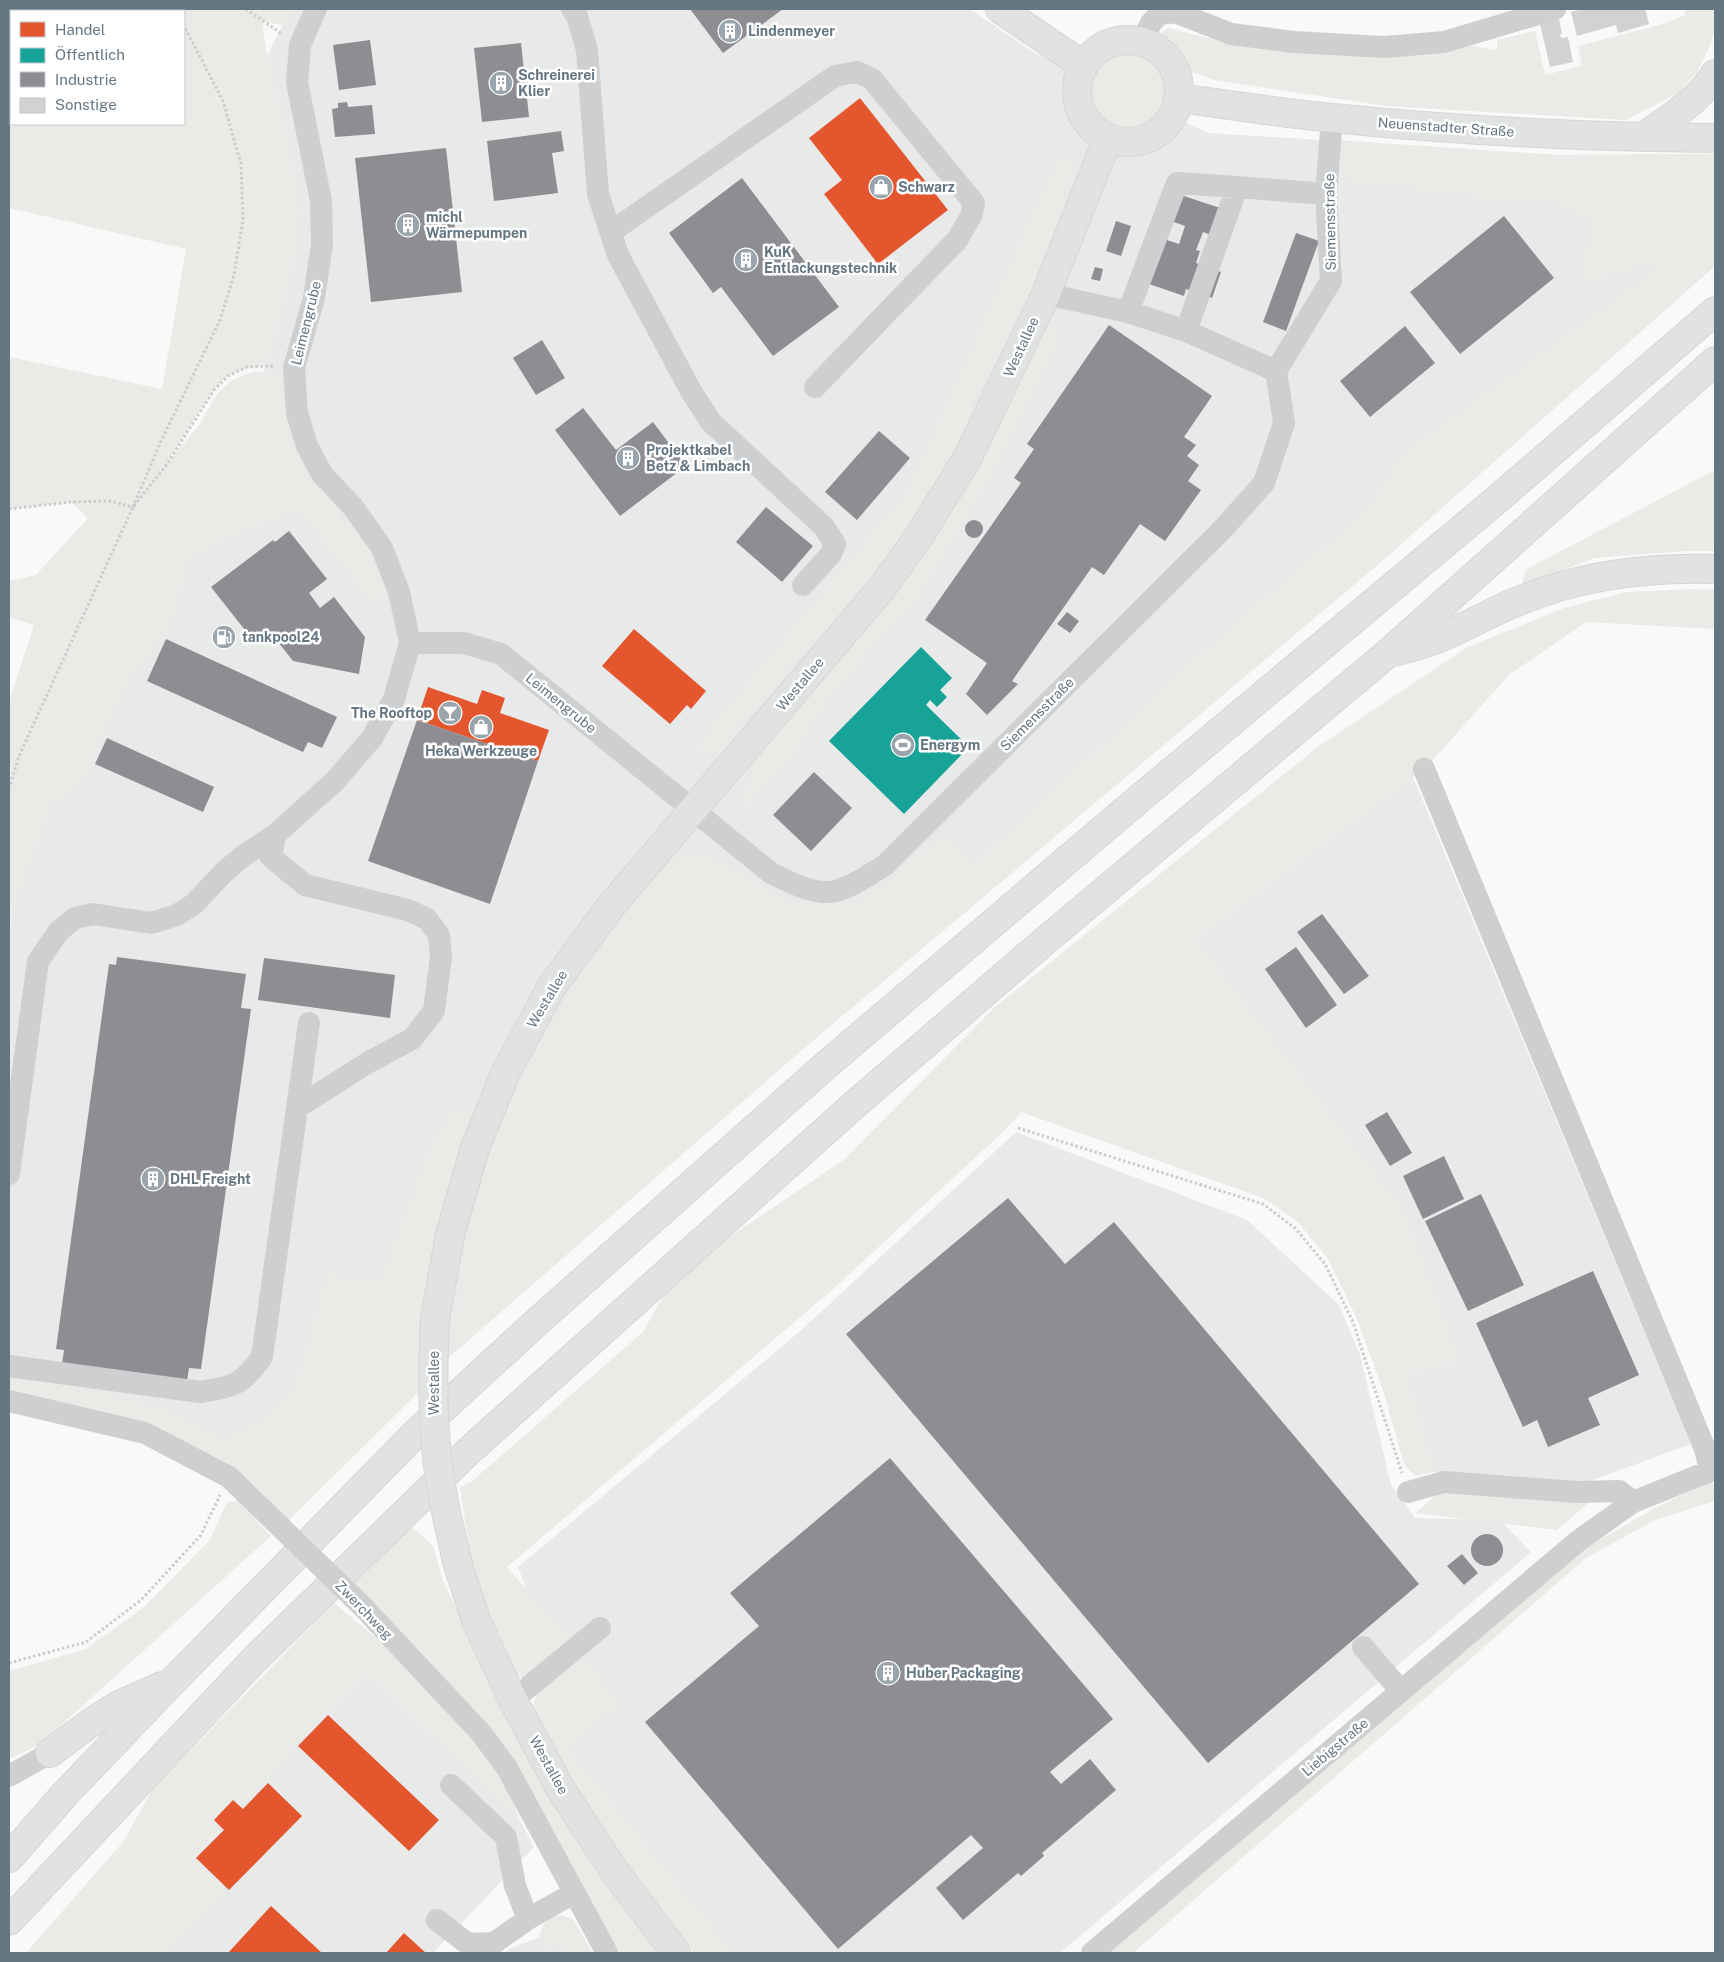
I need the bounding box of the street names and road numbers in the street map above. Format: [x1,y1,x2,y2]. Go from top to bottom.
street label: Neuenstadter Straße [1377,114,1515,140]
street label: Siemensstraße [1321,173,1339,271]
street label: Leimengrube [288,279,324,367]
street label: Westallee [1000,314,1042,380]
street label: Westallee [773,654,827,714]
street label: Leimengrube [523,670,600,736]
street label: Siemensstraße [997,674,1077,754]
street label: Westallee [524,967,570,1031]
street label: Westallee [426,1351,442,1415]
street label: Zwerchweg [332,1577,396,1643]
street label: Liebigstraße [1299,1715,1371,1779]
street label: Westallee [526,1733,572,1797]

